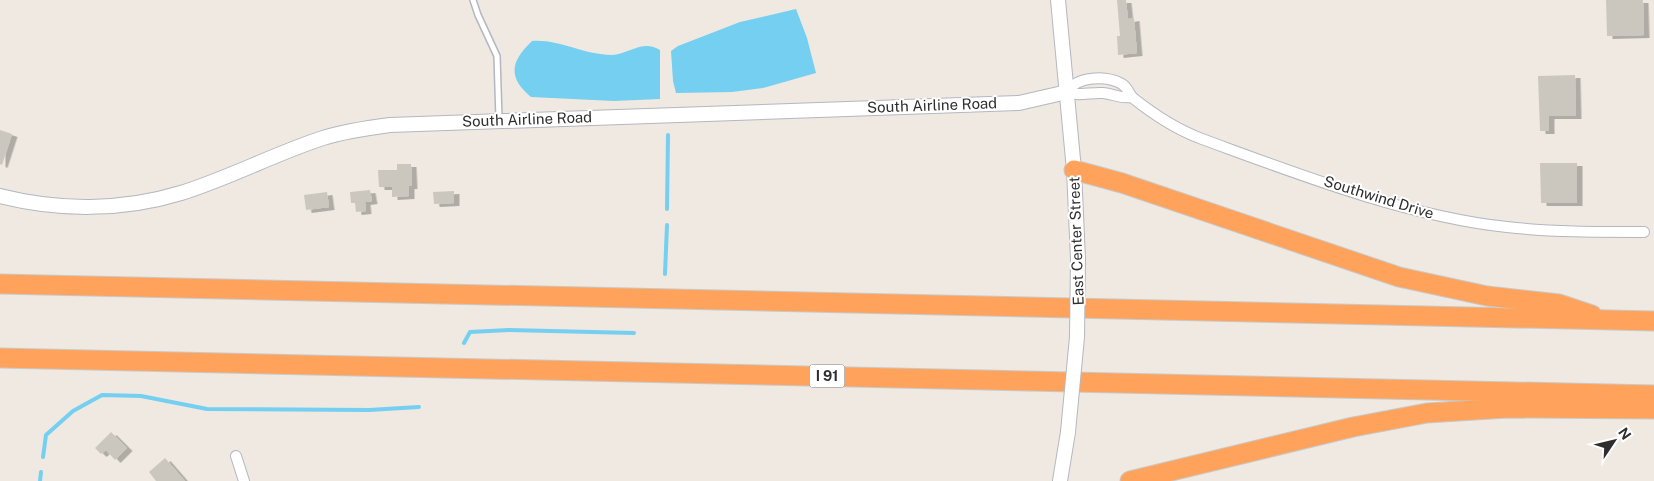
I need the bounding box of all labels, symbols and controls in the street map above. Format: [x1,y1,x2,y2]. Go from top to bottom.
street label: South Airline Road [867,94,997,116]
street label: South Airline Road [462,108,592,130]
street label: Southwind Drive [1322,172,1436,222]
street label: East Center Street [1065,176,1087,306]
road number: I 91 [810,364,844,388]
north arrow [1589,416,1639,466]
text: N [1615,424,1634,443]

